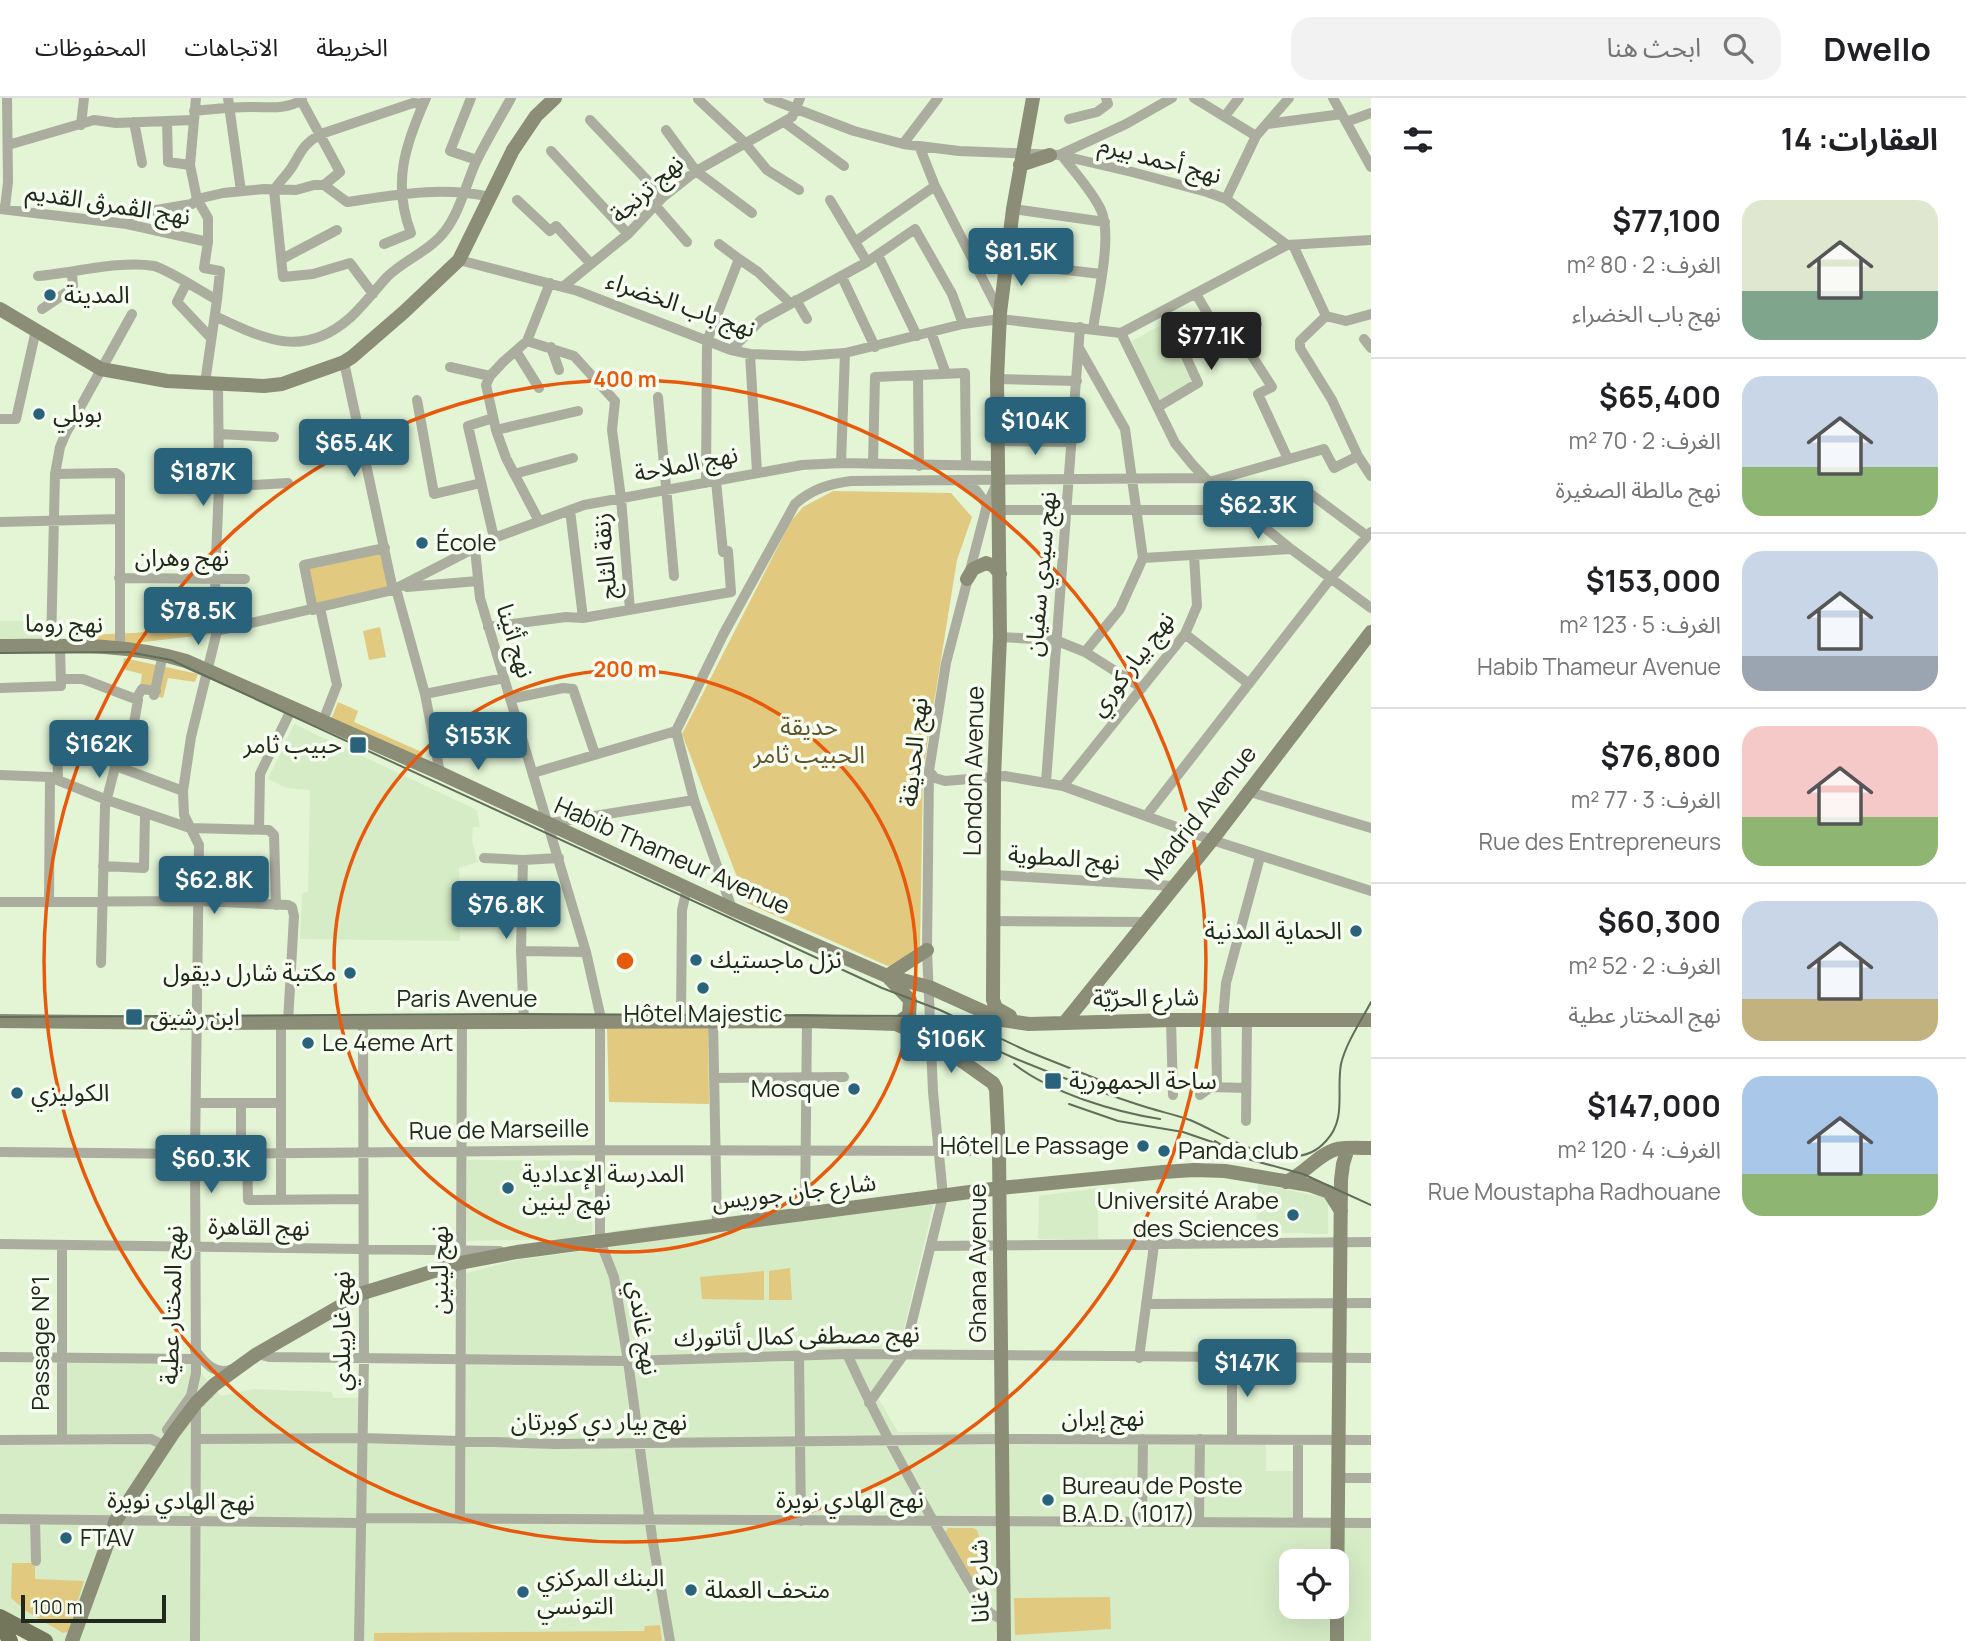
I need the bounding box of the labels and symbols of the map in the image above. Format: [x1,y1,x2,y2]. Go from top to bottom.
street label: نهج أحمد بيرم [1095,126,1225,194]
street label: نهج ترنجة [602,146,691,231]
street label: نهج الڨمرڨ القديم [23,173,193,234]
pin: $81.5K [964,228,1078,288]
street label: نهج باب الخضراء [602,263,760,346]
place label: المدينة [64,277,130,310]
marker: المدينة [42,287,58,303]
pin: $77.1K [1154,313,1268,372]
text: 400 m [593,365,657,393]
place label: بوبلي [53,396,102,433]
pin: $104K [986,398,1084,457]
marker: بوبلي [31,406,47,422]
pin: $65.4K [297,420,411,479]
street label: نهج الملاحة [631,436,741,491]
pin: $187K [154,448,252,508]
pin: $62.3K [1201,482,1315,541]
street label: نهج سيدي سفيان [1016,490,1067,658]
street label: زنقة الثلج [583,511,626,601]
place label: École [436,525,496,558]
marker: École [414,535,430,551]
street label: نهج وهران [135,540,229,575]
pin: $78.5K [141,588,255,647]
street label: نهج أثينا [488,599,543,682]
street label: نهج بيار كوري [1081,604,1184,724]
street label: نهج روما [25,605,103,642]
text: 200 m [593,655,657,683]
street label: London Avenue [955,686,990,856]
street label: نهج الحديقة [890,696,937,808]
park label: حديقة الحبيب ثامر [752,709,865,770]
pin: $153K [429,712,527,772]
pin: $162K [50,720,148,780]
place label: حبيب ثامر [242,727,342,760]
marker: حبيب ثامر [348,735,368,755]
street label: Madrid Avenue [1137,738,1263,887]
street label: Habib Thameur Avenue [550,788,796,921]
street label: نهج المطوية [1007,836,1121,879]
pin: $62.8K [157,856,271,916]
pin: $76.8K [449,882,563,941]
place label: الحماية المدنية [1205,913,1342,946]
marker: الحماية المدنية [1348,923,1364,939]
place label: نزل ماجستيك [710,942,842,975]
centre of rings [613,949,637,973]
marker: نزل ماجستيك [688,952,704,968]
place label: مكتبة شارل ديقول [163,955,336,988]
marker: مكتبة شارل ديقول [342,965,358,981]
street label: شارع الحرّيّة [1092,979,1200,1016]
marker: Hôtel Majestic [695,980,711,996]
street label: Paris Avenue [396,981,538,1014]
place label: Hôtel Majestic [624,996,782,1029]
place label: ابن رشيق [150,999,240,1032]
marker: ابن رشيق [124,1007,144,1027]
pin: $106K [902,1016,1000,1075]
place label: Le 4eme Art [322,1025,453,1058]
marker: Le 4eme Art [300,1035,316,1051]
place label: ساحة الجمهورية [1069,1063,1217,1096]
place label: Mosque [751,1071,840,1104]
marker: ساحة الجمهورية [1043,1071,1063,1091]
place label: الكوليزي [31,1075,109,1112]
marker: Mosque [846,1081,862,1097]
marker: الكوليزي [9,1085,25,1101]
street label: Rue de Marseille [408,1110,589,1147]
place label: Hôtel Le Passage [940,1128,1129,1161]
place label: Panda club [1178,1133,1299,1166]
pin: $60.3K [154,1136,268,1195]
marker: Hôtel Le Passage [1135,1138,1151,1154]
marker: Panda club [1156,1143,1172,1159]
place label: المدرسة الإعدادية نهج لينين [522,1156,684,1219]
street label: شارع جان جوريس [710,1164,878,1219]
marker: المدرسة الإعدادية نهج لينين [500,1180,516,1196]
street label: Ghana Avenue [960,1183,993,1343]
place label: Université Arabe des Sciences [1097,1183,1279,1244]
marker: Université Arabe des Sciences [1285,1207,1301,1223]
street label: نهج القاهرة [208,1208,310,1245]
street label: نهج المختار عطية [151,1225,192,1385]
street label: نهج لينين [422,1226,457,1314]
street label: نهج غاريبلدي [324,1271,361,1391]
street label: Passage N°1 [23,1275,56,1411]
street label: نهج غاندي [617,1278,668,1378]
street label: نهج مصطفى كمال أتاتورك [674,1316,920,1355]
pin: $147K [1198,1340,1296,1399]
street label: نهج إيران [1062,1400,1144,1435]
street label: نهج بيار دي كوبرتان [511,1404,687,1441]
place label: Bureau de Poste B.A.D. (1017) [1062,1468,1243,1529]
street label: نهج الهادي نويرة [107,1482,255,1521]
street label: نهج الهادي نويرة [776,1482,924,1519]
marker: Bureau de Poste B.A.D. (1017) [1040,1492,1056,1508]
place label: FTAV [80,1520,134,1553]
marker: FTAV [58,1530,74,1546]
street label: شارع غانا [961,1539,998,1623]
place label: البنك المركزي التونسي [537,1560,664,1625]
place label: متحف العملة [705,1572,830,1605]
marker: متحف العملة [683,1582,699,1598]
marker: البنك المركزي التونسي [515,1584,531,1600]
scale bar [21,1592,166,1624]

